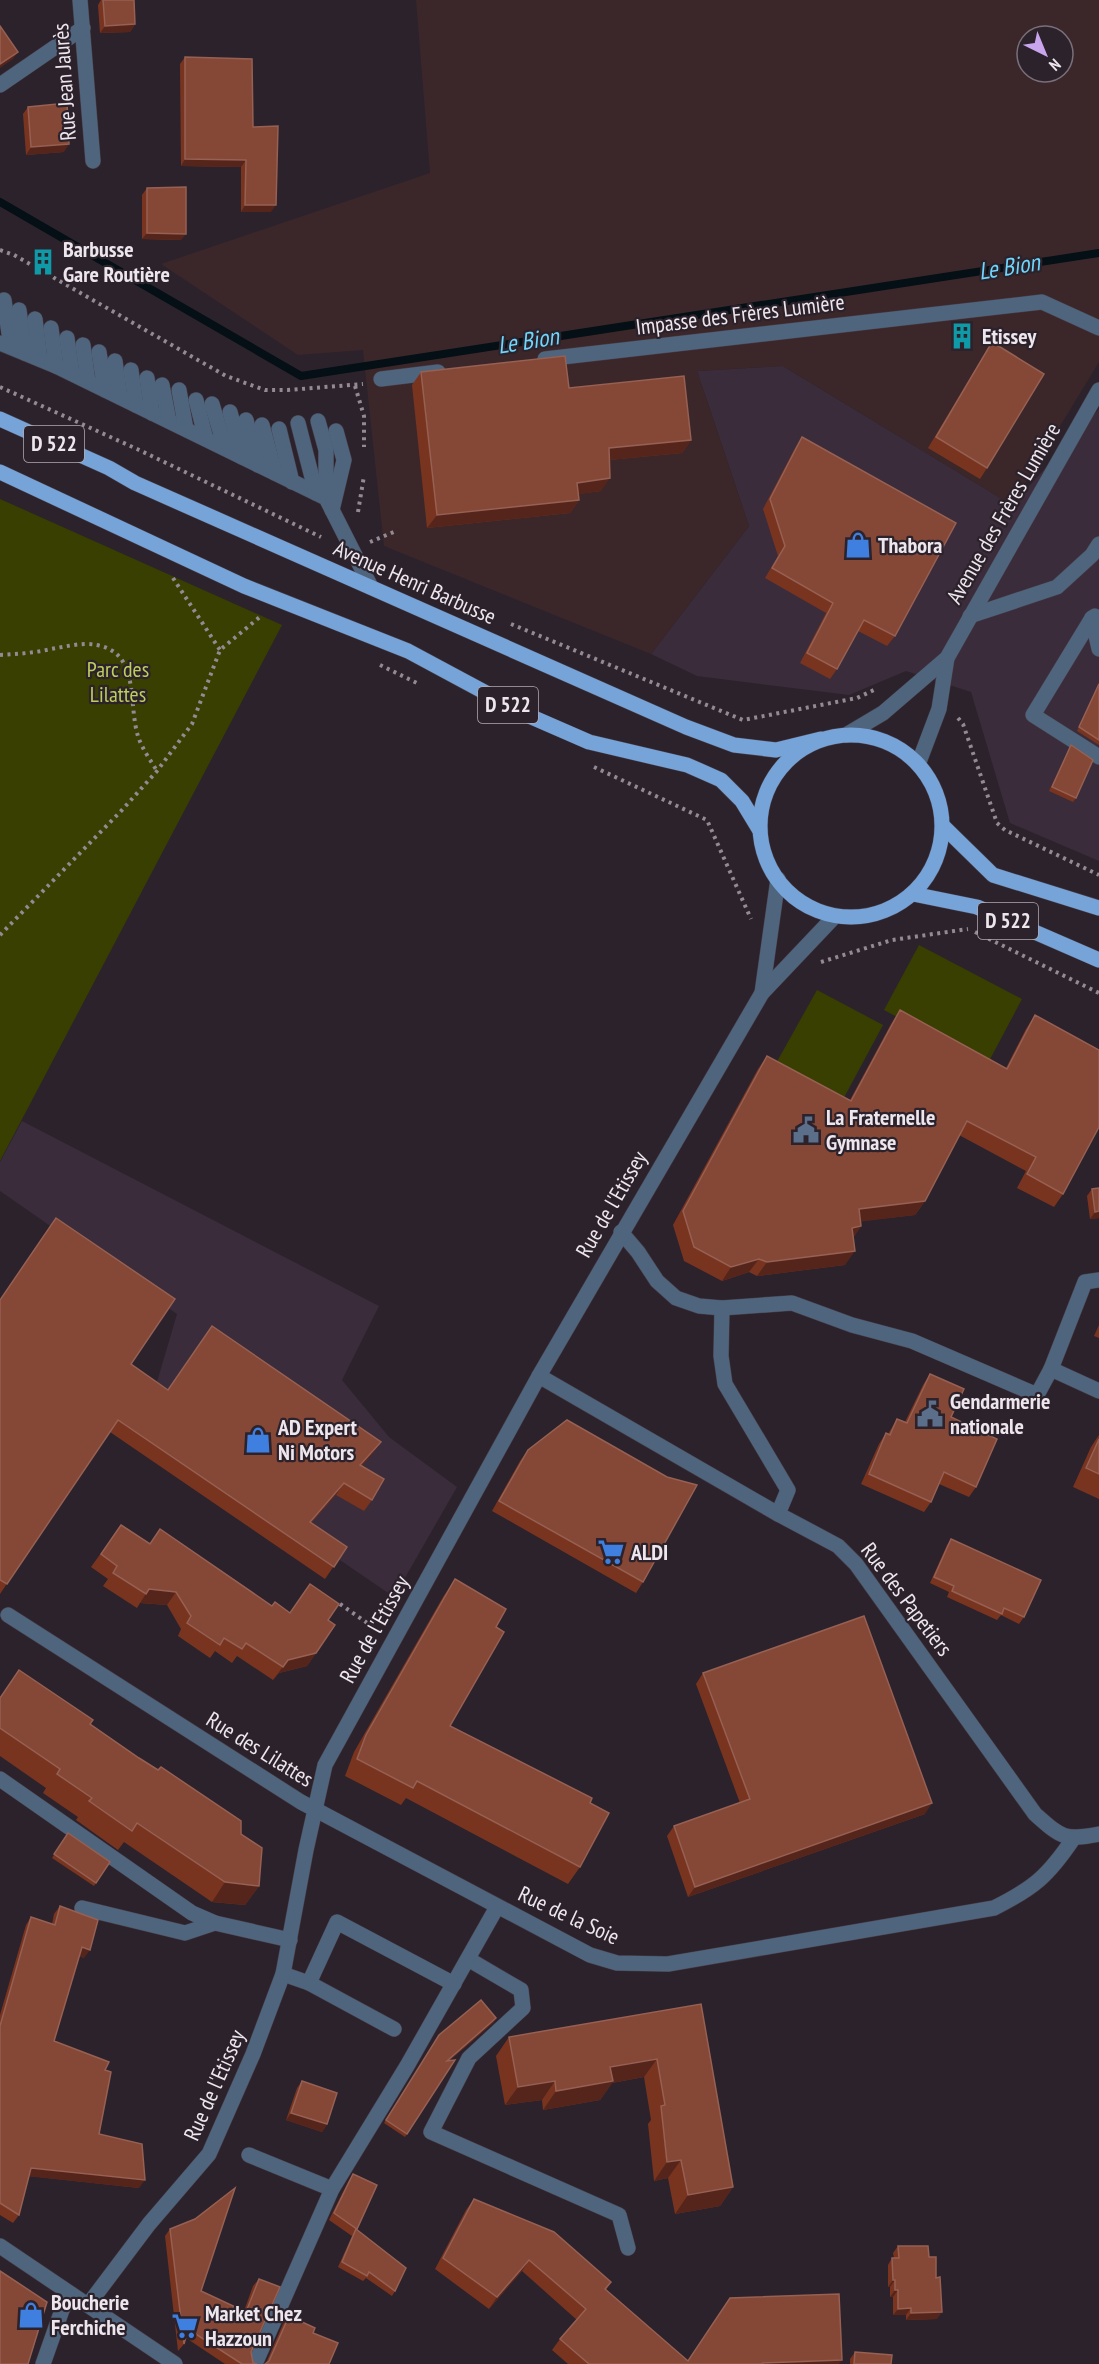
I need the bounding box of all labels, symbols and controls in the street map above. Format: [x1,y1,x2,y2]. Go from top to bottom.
street label: Rue Jean Jaurès [46,22,82,142]
north arrow [1015,24,1075,84]
text: N [1045,55,1065,75]
place label: Barbusse Gare Routière [63,235,170,288]
water label: Le Bion [976,246,1043,287]
building icon: Barbusse Gare Routière [28,247,58,277]
street label: Impasse des Frères Lumière [634,287,846,341]
water label: Le Bion [495,320,562,361]
building icon: Etissey [947,321,977,351]
place label: Etissey [982,322,1037,350]
street label: Avenue des Frères Lumière [940,418,1066,608]
road number: D 522 [24,426,84,462]
shop icon: Thabora [843,530,873,560]
place label: Thabora [878,531,942,559]
street label: Avenue Henri Barbusse [330,534,500,630]
park label: Parc des Lilattes [87,655,149,708]
road number: D 522 [478,687,538,723]
road number: D 522 [978,903,1038,939]
place label: La Fraternelle Gymnase [826,1103,935,1156]
public building icon: La Fraternelle Gymnase [791,1115,821,1145]
street label: Rue de l'Etissey [569,1145,653,1262]
place label: Gendarmerie nationale [950,1387,1050,1440]
public building icon: Gendarmerie nationale [915,1399,945,1429]
place label: AD Expert Ni Motors [277,1413,357,1466]
shop icon: AD Expert Ni Motors [243,1425,273,1455]
supermarket icon: ALDI [596,1537,626,1567]
street label: Rue des Papetiers [855,1537,959,1661]
place label: ALDI [630,1538,668,1566]
street label: Rue de l'Etissey [333,1570,415,1688]
street label: Rue des Lilattes [201,1705,319,1793]
street label: Rue de la Soie [514,1879,624,1951]
street label: Rue de l'Etissey [177,2025,251,2145]
place label: Boucherie Ferchiche [51,2288,129,2341]
place label: Market Chez Hazzoun [205,2299,302,2352]
shop icon: Boucherie Ferchiche [16,2300,46,2330]
supermarket icon: Market Chez Hazzoun [170,2311,200,2341]

